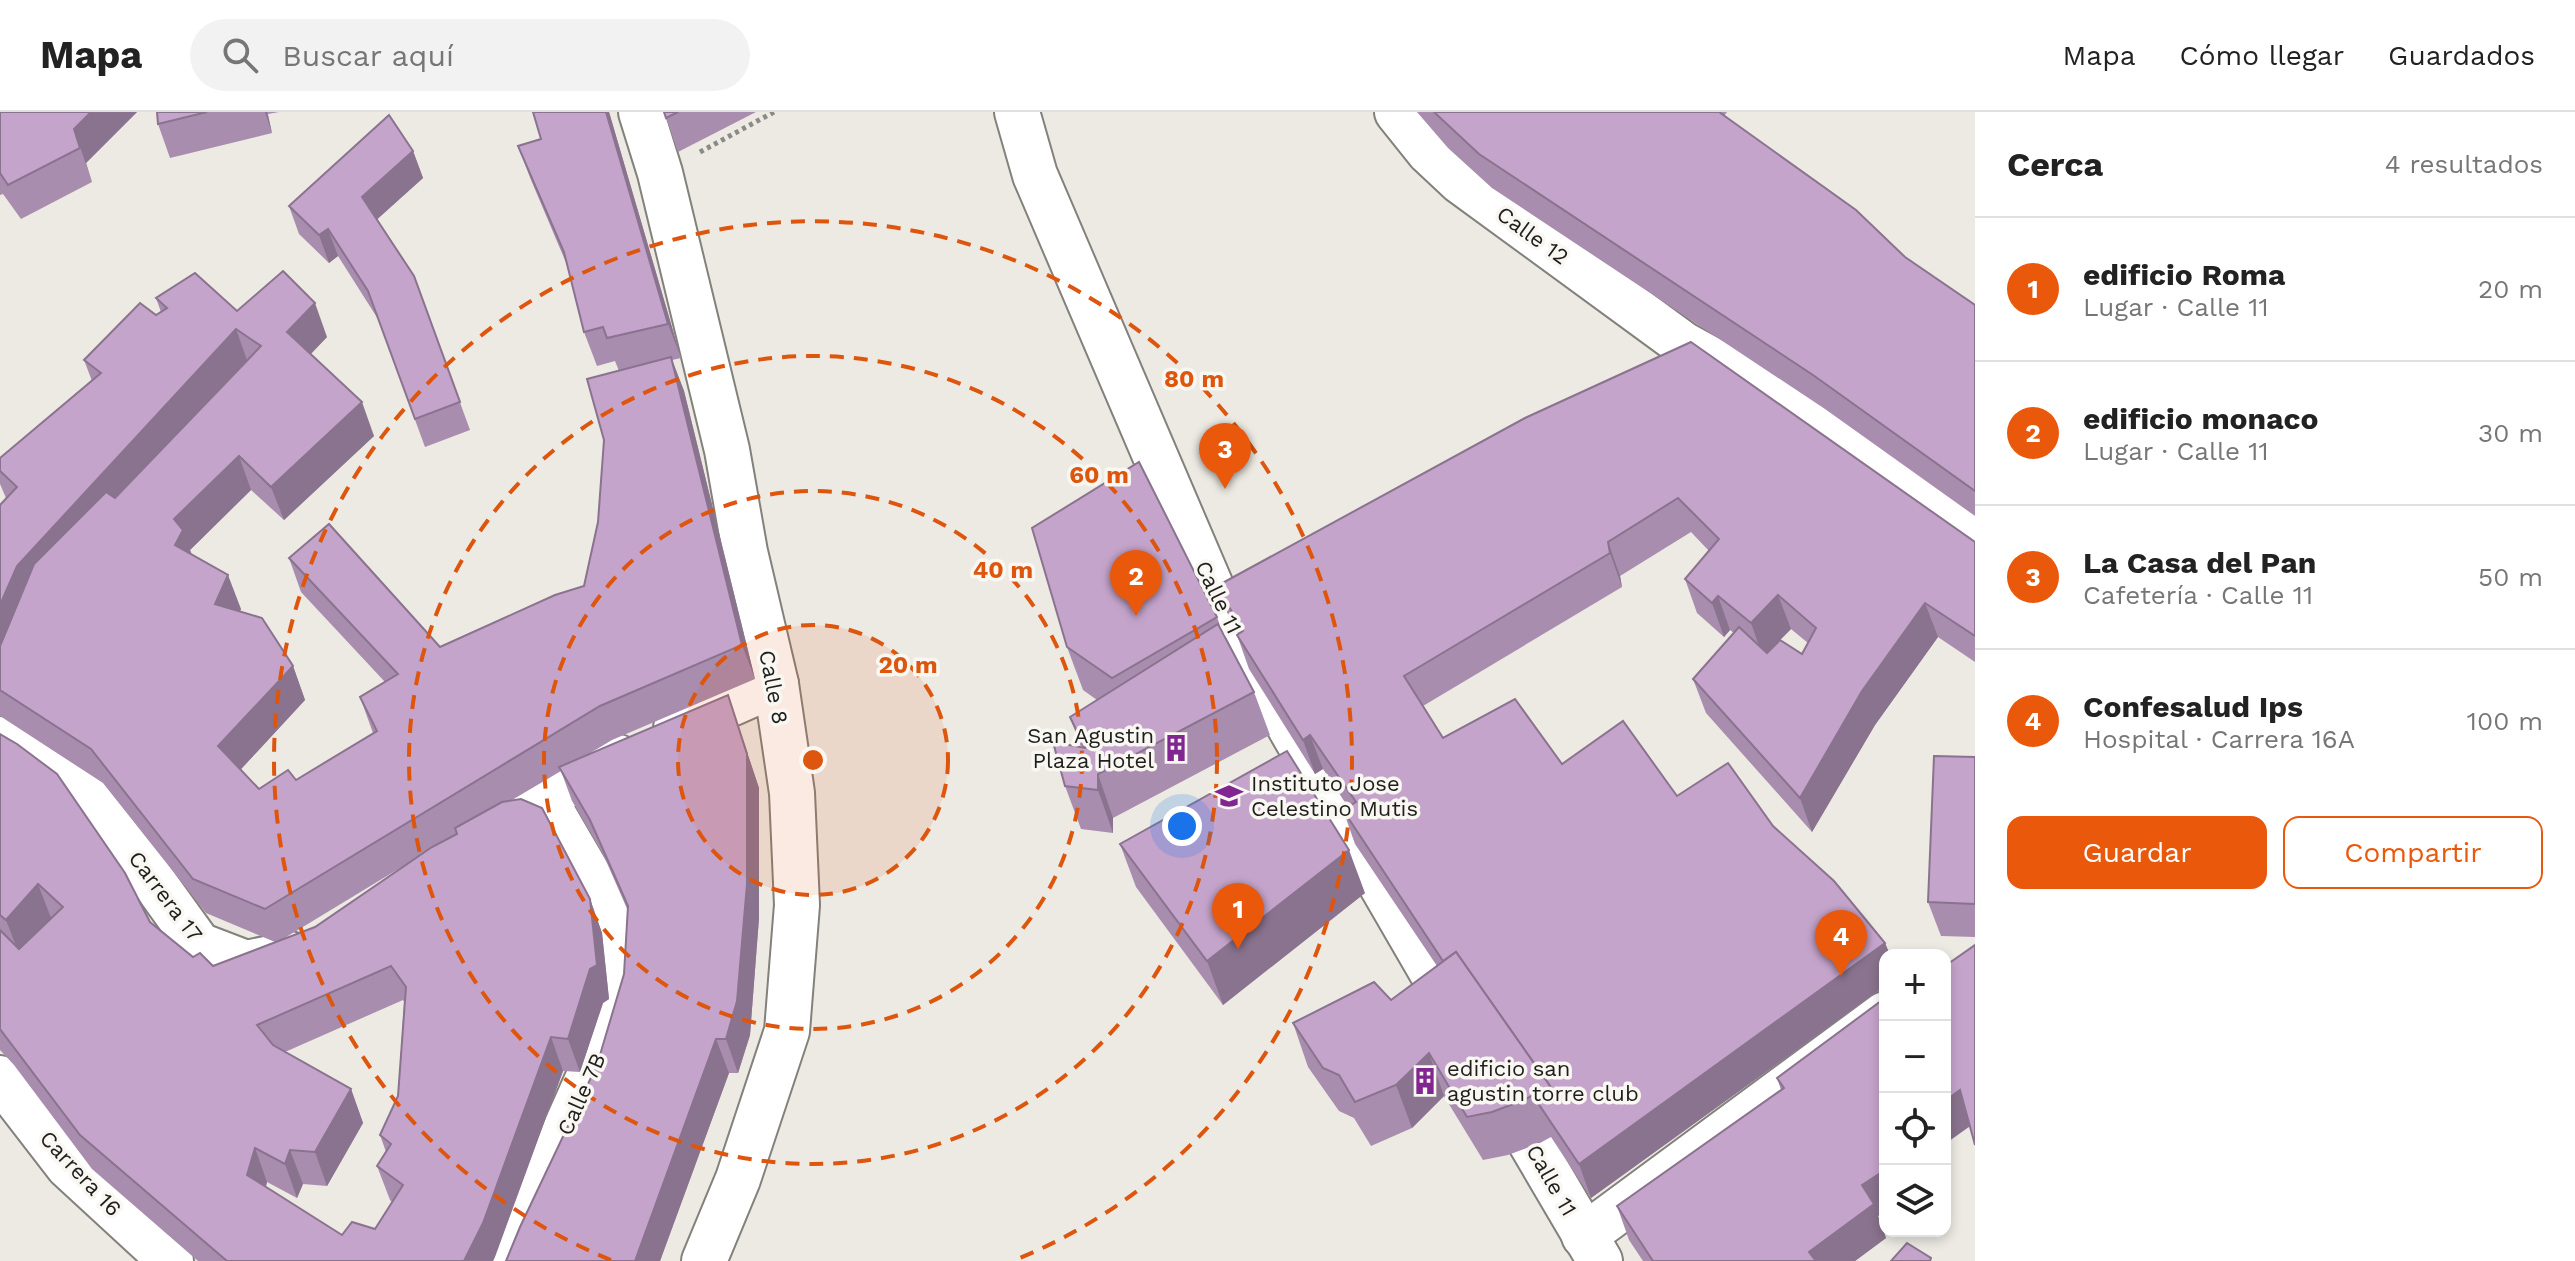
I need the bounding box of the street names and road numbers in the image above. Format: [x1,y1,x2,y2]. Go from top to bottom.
street label: Calle 12 [1492,201,1573,270]
street label: Calle 11 [1190,557,1247,638]
street label: Calle 8 [754,648,793,726]
street label: Carrera 17 [124,846,208,946]
street label: Calle 7B [552,1049,611,1139]
street label: Carrera 16 [35,1126,126,1221]
street label: Calle 11 [1521,1140,1582,1220]

